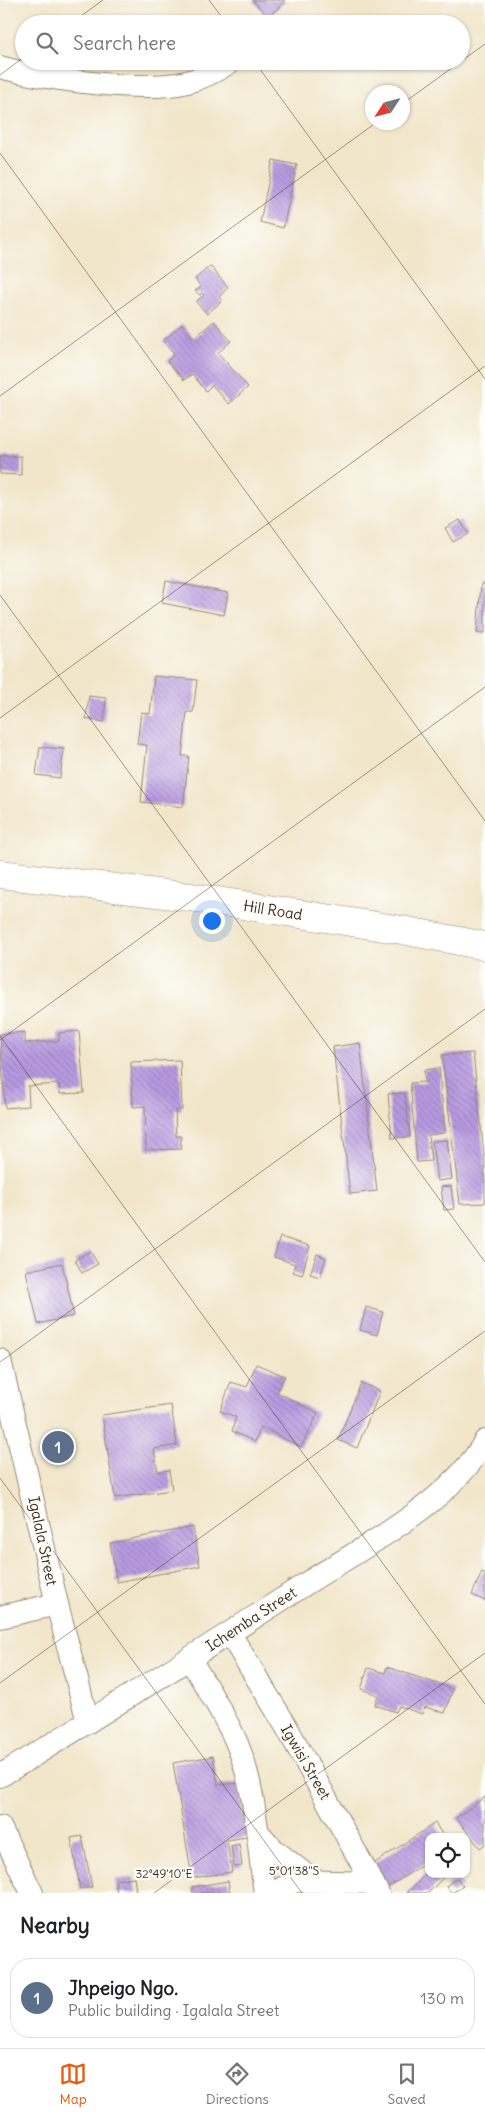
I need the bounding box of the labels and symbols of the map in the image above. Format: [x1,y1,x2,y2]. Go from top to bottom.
north arrow [365,85,410,130]
street label: Hill Road [242,896,304,924]
your location [199,908,225,934]
pin: 1 [42,1428,74,1466]
street label: Igalala Street [24,1495,62,1587]
street label: Ichemba Street [202,1583,300,1655]
street label: Igwisi Street [277,1721,335,1803]
text: 5°01'38"S [269,1863,320,1878]
text: 32°49'10"E [135,1866,193,1881]

